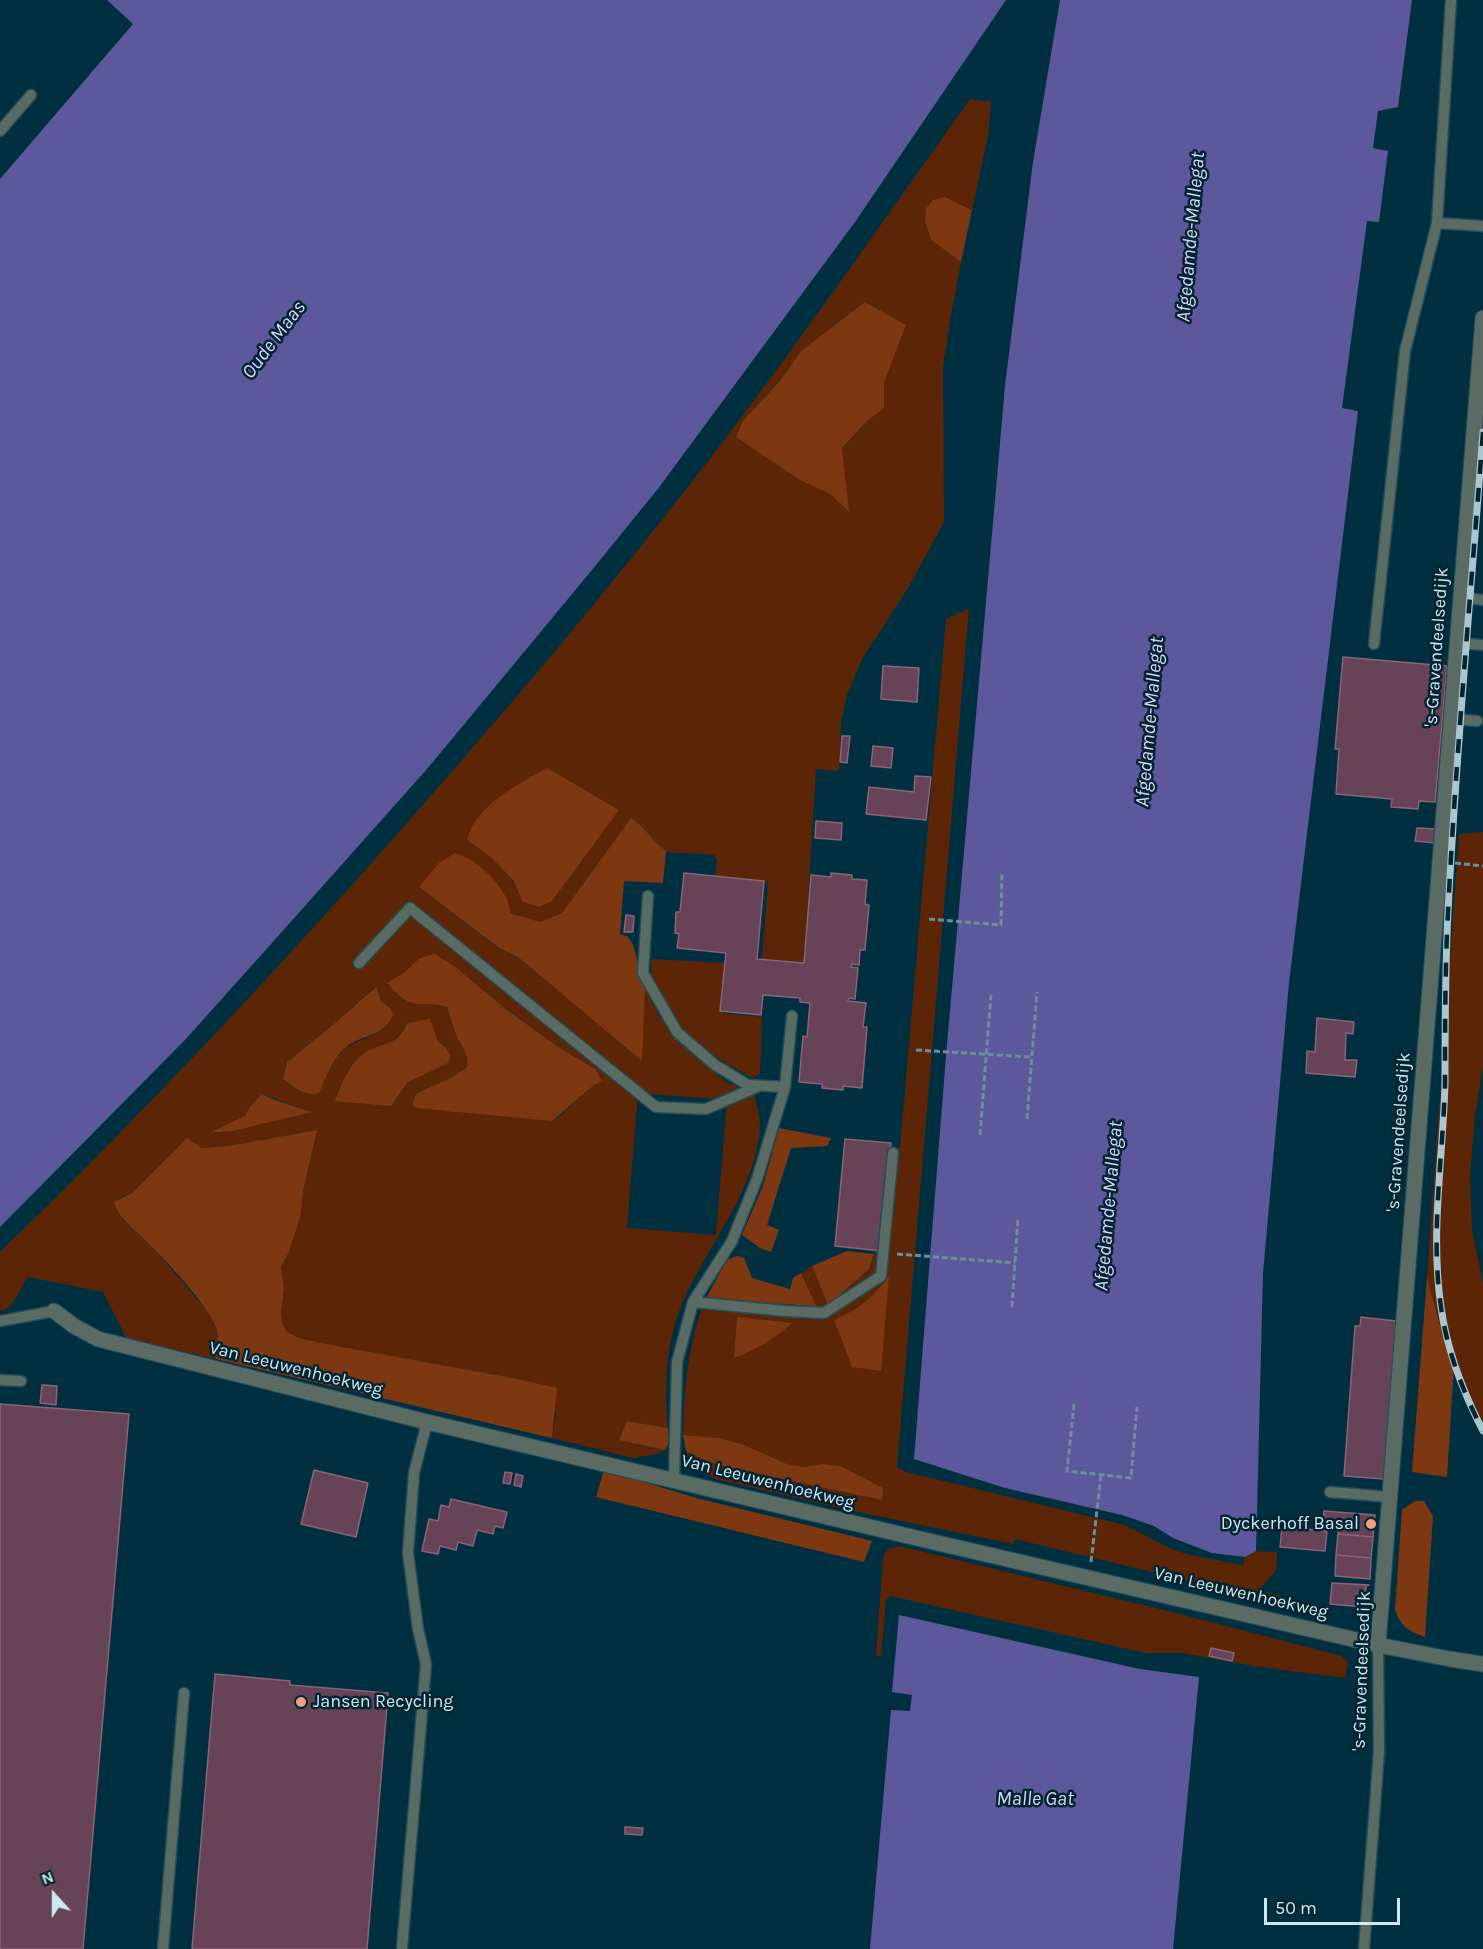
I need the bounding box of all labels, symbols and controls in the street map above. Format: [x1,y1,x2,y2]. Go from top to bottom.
water label: Afgedamde-Mallegat [1172,151,1210,323]
water label: Oude Maas [237,296,311,384]
street label: 's-Gravendeelsedijk [1421,566,1453,728]
water label: Afgedamde-Mallegat [1131,636,1169,808]
street label: 's-Gravendeelsedijk [1383,1051,1415,1213]
water label: Afgedamde-Mallegat [1090,1120,1128,1292]
street label: Van Leeuwenhoekweg [207,1337,385,1401]
street label: Van Leeuwenhoekweg [679,1450,857,1514]
place label: Dyckerhoff Basal [1221,1513,1359,1535]
marker: Dyckerhoff Basal [1364,1517,1378,1531]
street label: Van Leeuwenhoekweg [1152,1562,1330,1624]
street label: 's-Gravendeelsedijk [1348,1591,1376,1751]
place label: Jansen Recycling [313,1691,454,1713]
marker: Jansen Recycling [294,1695,308,1709]
water label: Malle Gat [996,1787,1074,1811]
north arrow [24,1865,84,1925]
text: N [39,1867,56,1889]
scale bar [1267,1886,1404,1924]
text: 50 m [1275,1897,1317,1919]

